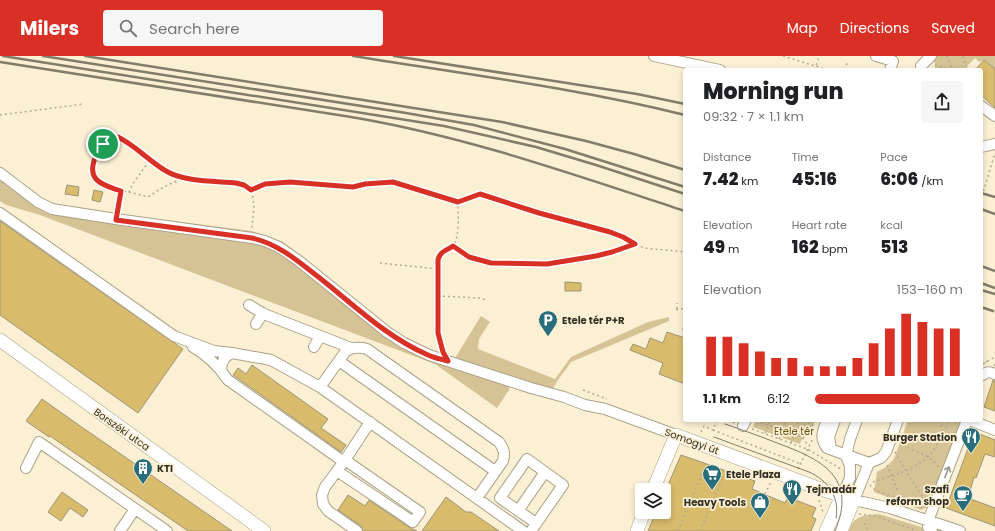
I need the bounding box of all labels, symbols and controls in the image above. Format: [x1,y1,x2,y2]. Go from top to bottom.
search box [103,10,383,46]
text: Milers [20,15,79,42]
icon: search [117,17,139,39]
text: Search here [149,18,239,39]
text: Map [787,18,818,38]
text: Directions [840,18,909,38]
text: Saved [931,18,975,38]
text: Morning run [703,76,844,107]
button: share [921,81,963,123]
text: 09:32 · 7 × 1.1 km [703,107,804,126]
pin [86,127,120,161]
icon: arrive [92,133,114,155]
text: Distance [703,149,751,165]
text: Time [792,149,818,165]
text: Pace [880,149,908,165]
text: 7.42 [703,167,738,191]
text: 45:16 [792,167,837,191]
text: 6:06 [880,167,918,191]
text: km [738,173,758,189]
text: /km [918,173,943,189]
text: Elevation [703,217,753,233]
text: Heart rate [792,217,847,233]
text: kcal [880,217,903,233]
text: 49 [703,235,725,259]
text: 162 [792,235,819,259]
text: 513 [880,235,908,259]
text: m [725,241,739,257]
text: bpm [819,241,848,257]
text: Elevation [703,280,762,299]
text: 153–160 m [897,280,963,299]
parking icon: Etele tér P+R [537,309,559,337]
place label: Etele tér P+R [562,313,625,328]
text: 1.1 km [703,389,741,408]
text: 6:12 [767,389,790,408]
street label: Borszéki utca [91,405,153,454]
park label: Etele tér [774,424,814,439]
street label: Somogyi út [663,425,721,458]
restaurant icon: Burger Station [960,426,982,454]
place label: Burger Station [883,430,957,445]
building icon: KTI [132,457,154,485]
place label: KTI [157,461,173,476]
supermarket icon: Etele Plaza [701,463,723,491]
one-way arrow [944,466,951,478]
place label: Etele Plaza [726,467,781,482]
restaurant icon: Tejmadár [781,478,803,506]
place label: Tejmadár [806,482,857,497]
place label: Szafi reform shop [886,482,949,509]
map controls [635,483,671,519]
button: layers [635,483,671,519]
cafe icon: Szafi reform shop [952,484,974,512]
shop icon: Heavy Tools [749,491,771,519]
place label: Heavy Tools [684,495,746,510]

